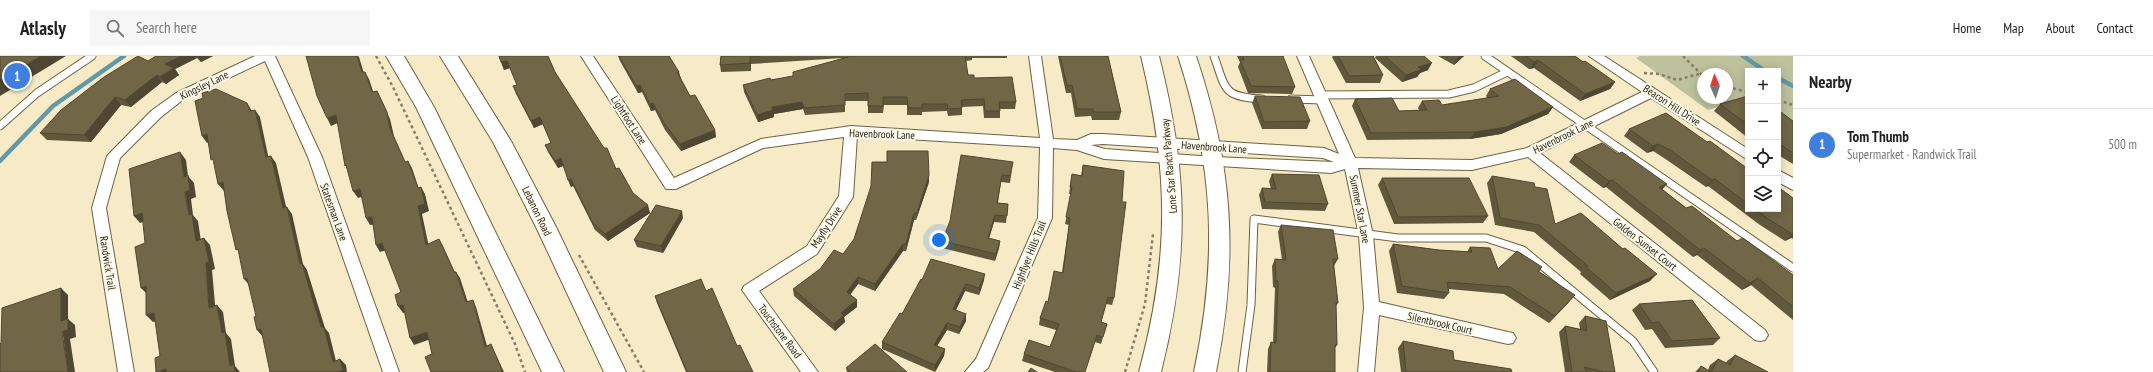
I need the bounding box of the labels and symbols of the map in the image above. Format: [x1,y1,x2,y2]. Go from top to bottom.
pin: 1 [4,61,30,91]
street label: Kingsley Lane [177,67,231,103]
north arrow [1697,68,1733,104]
street label: Beacon Hill Drive [1641,81,1704,129]
street label: Lightfoot Lane [608,93,650,147]
street label: Havenbrook Lane [1530,115,1596,157]
street label: Lone Star Ranch Parkway [1158,117,1180,214]
street label: Havenbrook Lane [849,126,916,142]
street label: Havenbrook Lane [1181,138,1248,156]
street label: Summer Star Lane [1347,174,1374,245]
street label: Statesman Lane [317,181,351,243]
street label: Lebanon Road [519,184,555,238]
street label: Mayfly Drive [807,203,845,250]
street label: Golden Sunset Court [1610,215,1680,273]
street label: Highflyer Hills Trail [1009,218,1049,291]
your location [929,230,949,250]
street label: Randwick Trail [97,235,119,291]
street label: Touchstone Road [755,301,805,361]
street label: Silentbrook Court [1406,309,1474,337]

